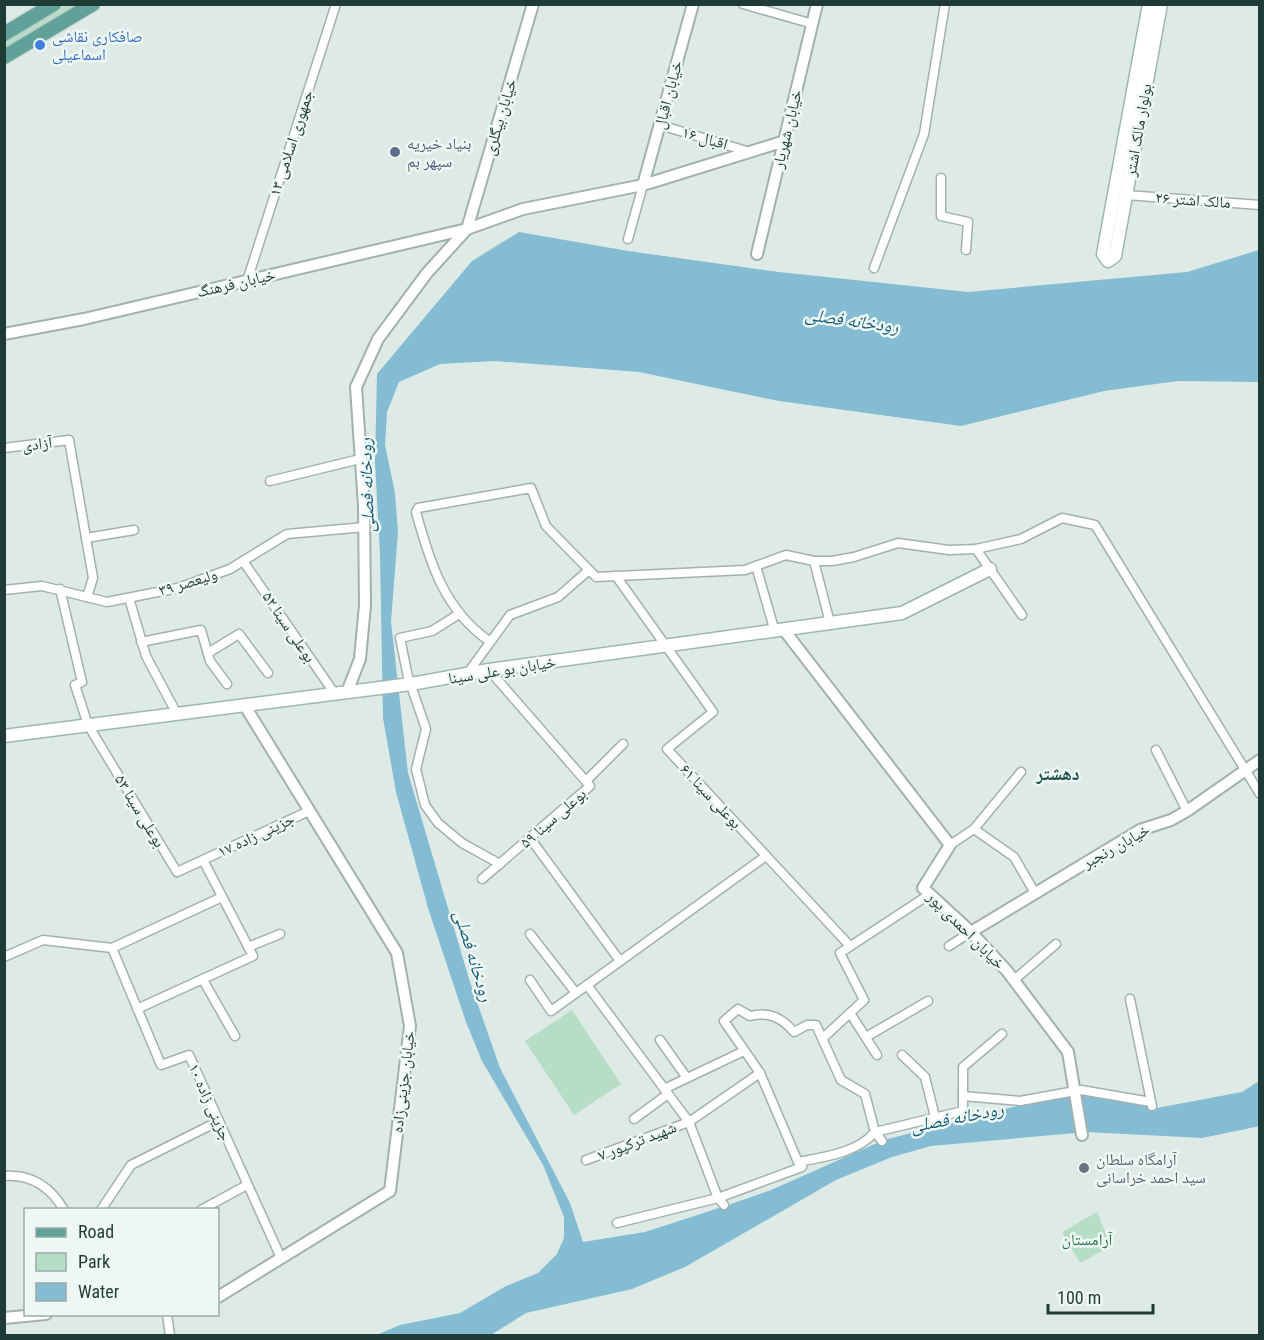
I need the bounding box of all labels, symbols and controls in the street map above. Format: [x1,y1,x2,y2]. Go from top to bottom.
place label: صافکاری نقاشی اسماعیلی [52,27,143,65]
marker: صافکاری نقاشی اسماعیلی [33,38,47,52]
street label: خیابان اقبال [650,59,687,132]
street label: خیابان بیگلری [479,76,522,158]
street label: بولوار مالک اشتر [1120,82,1156,179]
street label: جمهوری اسلامی ۱۳ [265,87,318,199]
street label: خیابان شهریار [768,88,807,171]
street label: اقبال ۱۶ [680,122,730,155]
place label: بنیاد خیریه سپهر بم [407,134,471,172]
marker: بنیاد خیریه سپهر بم [388,145,402,159]
street label: مالک اشتر ۲۶ [1155,188,1231,212]
street label: خیابان فرهنگ [195,265,277,302]
water label: رودخانه فصلی [804,303,900,338]
street label: آزادی [21,433,54,456]
water label: رودخانه فصلی [354,437,379,533]
street label: ولیعصر ۳۹ [156,564,220,600]
street label: بوعلی سینا ۵۲ [257,588,320,667]
street label: خیابان بو علی سینا [447,652,557,689]
street label: بوعلی سینا ۶۱ [675,760,746,833]
district label: دهشتر [1035,763,1080,784]
street label: بوعلی سینا ۵۳ [110,771,169,851]
street label: بوعلی سینا ۵۹ [516,784,591,853]
street label: جزینی زاده ۱۷ [215,809,298,862]
street label: خیابان رنجبر [1078,820,1153,874]
street label: خیابان احمدی پور [922,886,1009,974]
water label: رودخانه فصلی [449,908,498,1005]
street label: خیابان جزینی‌زاده [387,1030,420,1134]
street label: جزینی زاده ۱۰ [184,1060,235,1144]
water label: رودخانه فصلی [909,1098,1006,1137]
street label: شهید ترکپور ۷ [595,1117,679,1165]
place label: آرامگاه سلطان سید احمد خراسانی [1096,1150,1206,1188]
marker: آرامگاه سلطان سید احمد خراسانی [1077,1161,1091,1175]
legend [24,1208,219,1316]
text: Road [78,1221,114,1242]
park label: آرامستان [1062,1230,1113,1250]
text: Park [78,1251,110,1272]
scale bar [1048,1277,1153,1315]
text: Water [78,1281,120,1302]
text: 100 m [1057,1287,1101,1308]

